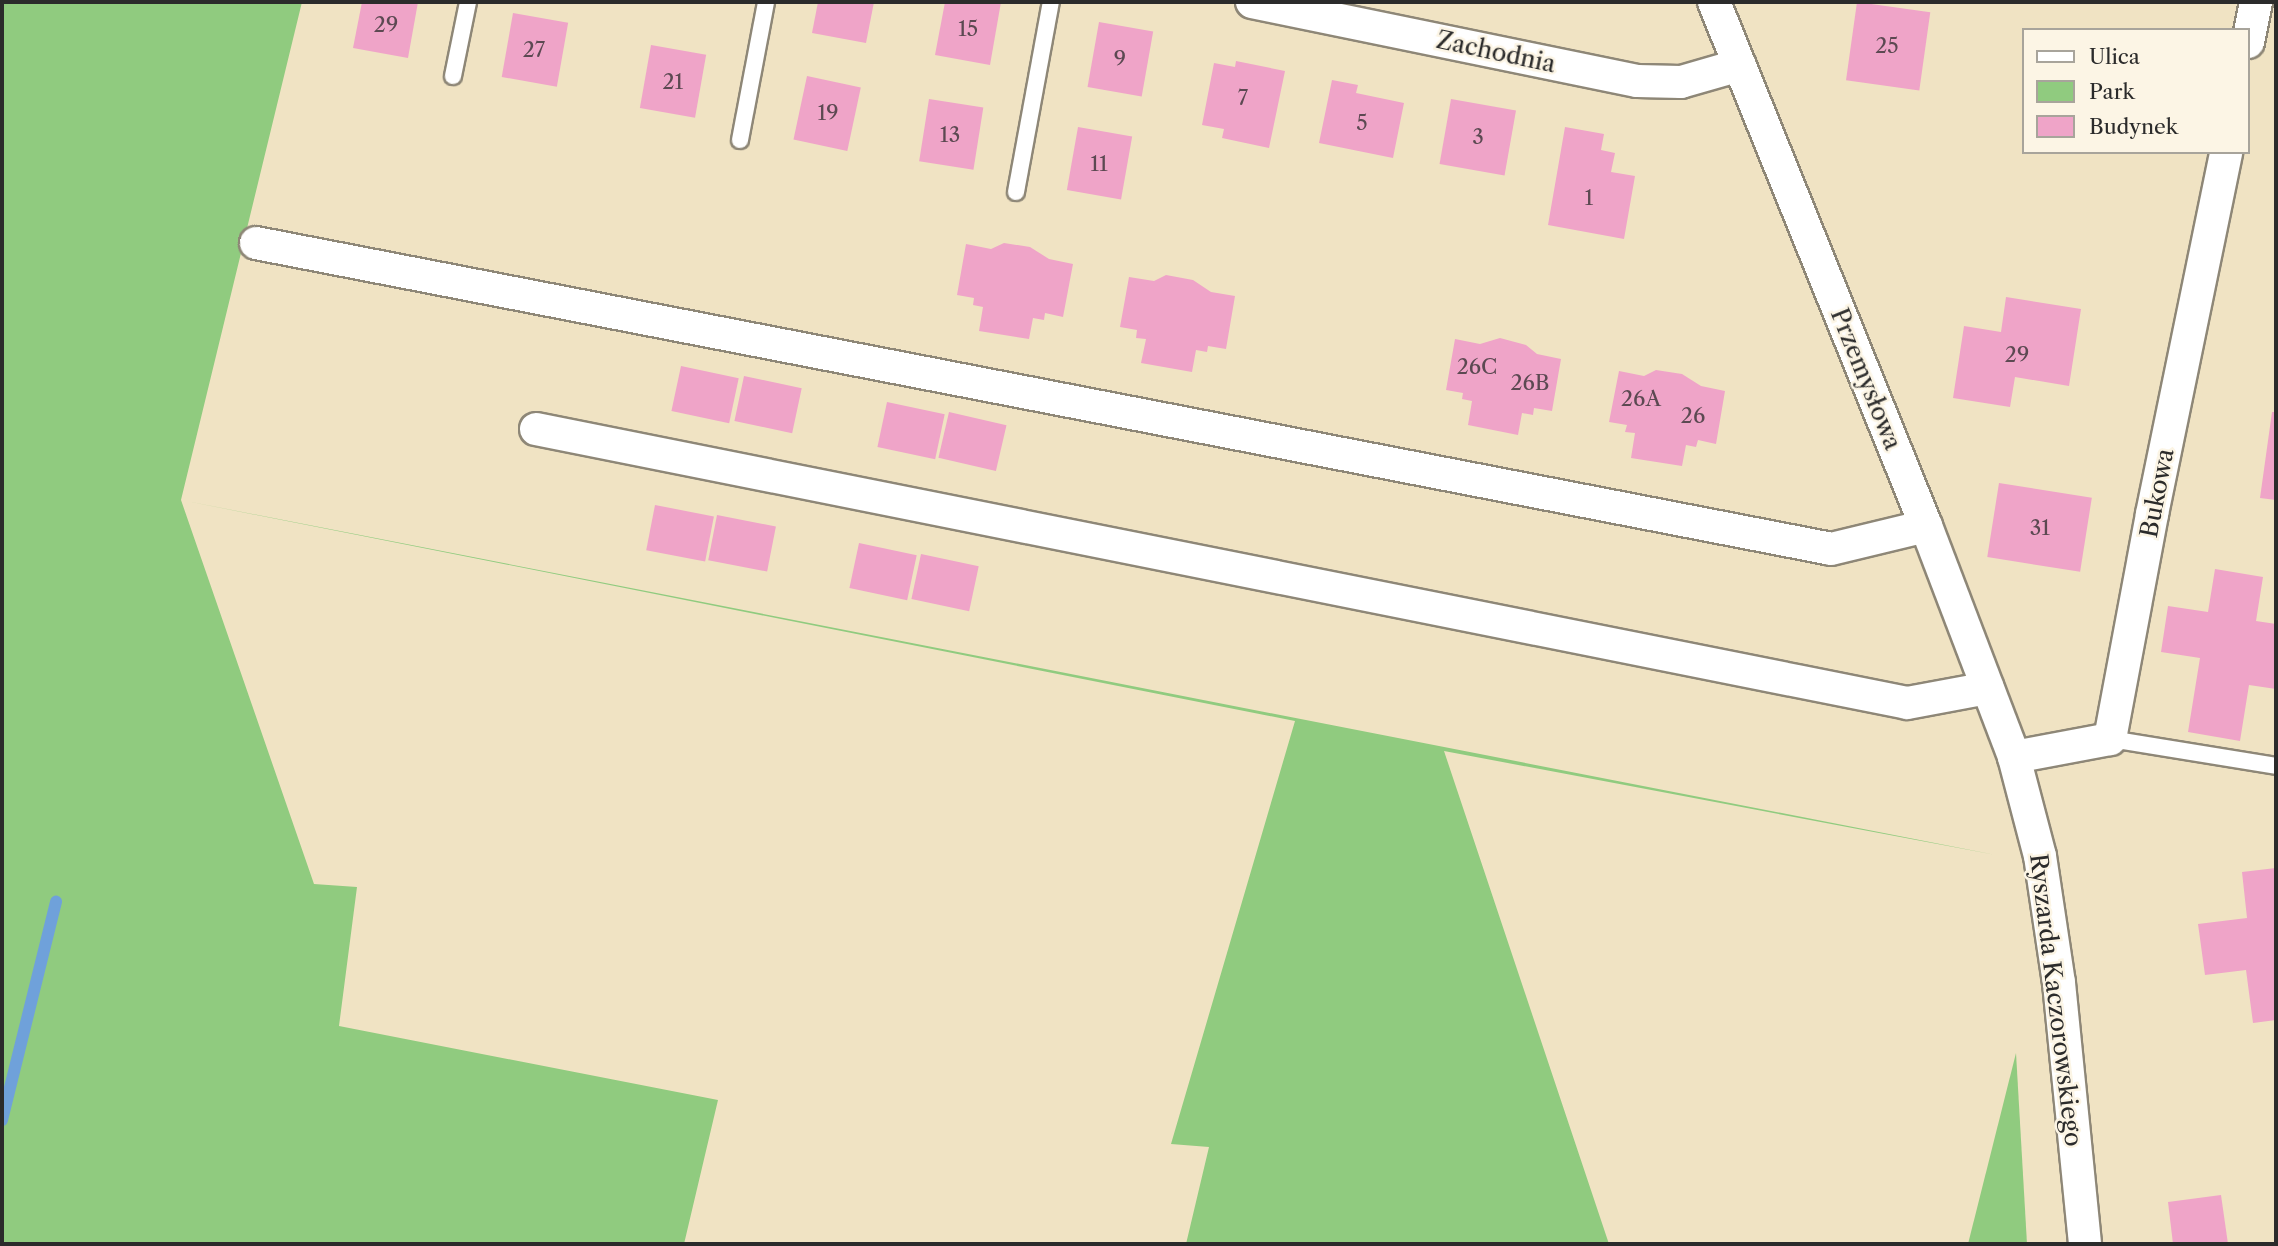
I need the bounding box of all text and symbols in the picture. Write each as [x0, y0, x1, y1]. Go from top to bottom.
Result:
house number: 29 [374, 12, 398, 38]
house number: 15 [958, 16, 978, 42]
street label: Zachodnia [1434, 25, 1558, 79]
legend [2022, 28, 2250, 154]
house number: 25 [1875, 33, 1899, 59]
house number: 27 [523, 37, 545, 63]
text: Ulica [2089, 44, 2140, 69]
house number: 9 [1114, 46, 1126, 72]
house number: 21 [663, 69, 683, 95]
text: Park [2089, 79, 2135, 104]
house number: 7 [1238, 85, 1248, 111]
house number: 19 [817, 100, 839, 126]
house number: 5 [1356, 110, 1368, 136]
text: Budynek [2089, 114, 2178, 139]
house number: 13 [940, 122, 960, 148]
house number: 3 [1472, 124, 1484, 150]
house number: 11 [1090, 151, 1108, 177]
house number: 1 [1585, 185, 1593, 211]
street label: Przemysłowa [1825, 304, 1907, 454]
house number: 29 [2005, 342, 2029, 368]
house number: 26C [1457, 354, 1497, 380]
house number: 26B [1510, 370, 1550, 396]
house number: 26A [1621, 386, 1661, 412]
house number: 26 [1681, 403, 1705, 429]
street label: Bukowa [2134, 446, 2180, 540]
house number: 31 [2030, 515, 2050, 541]
street label: Ryszarda Kaczorowskiego [2024, 852, 2088, 1148]

